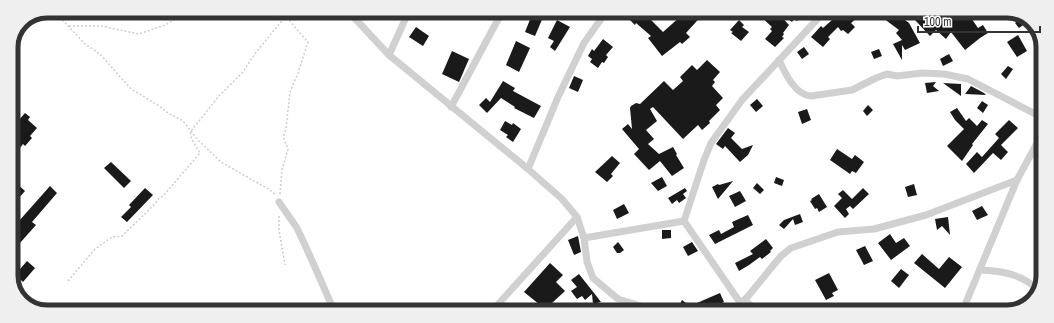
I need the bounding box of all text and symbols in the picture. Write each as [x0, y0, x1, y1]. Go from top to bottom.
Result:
scale bar [918, 8, 1040, 34]
text: 100 m [924, 14, 951, 30]

